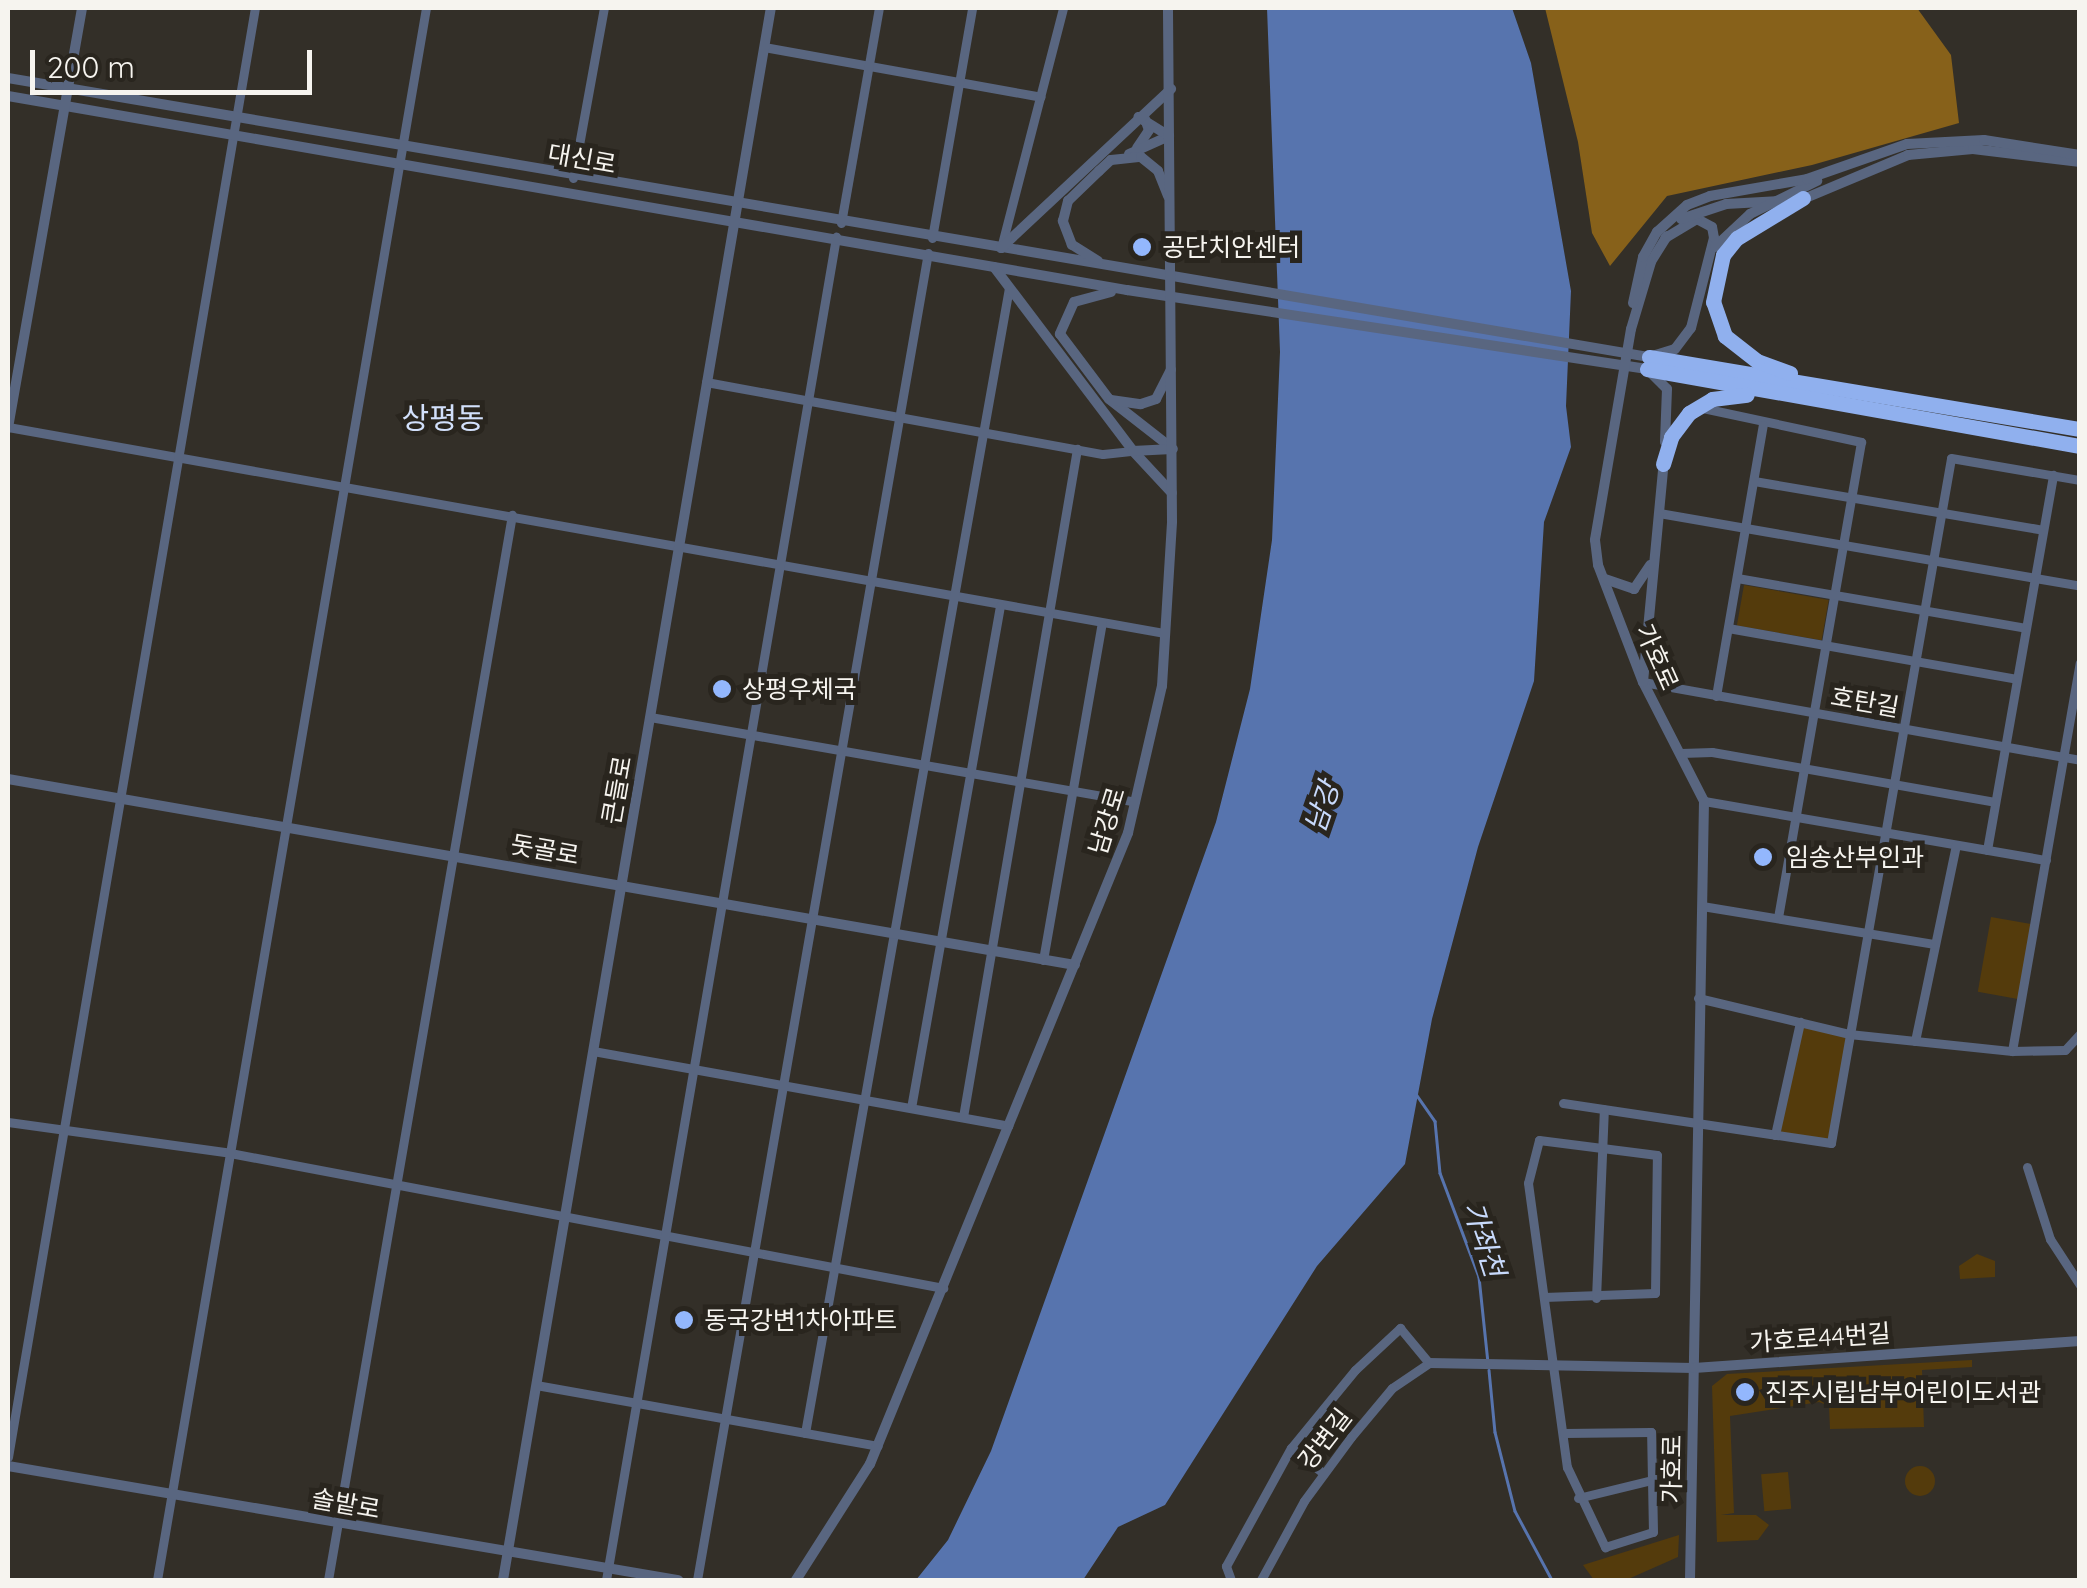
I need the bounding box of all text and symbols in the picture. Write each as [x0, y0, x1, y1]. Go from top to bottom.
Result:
scale bar [35, 30, 318, 92]
text: 200 m [47, 48, 135, 86]
street label: 대신로 [545, 138, 619, 180]
place label: 공단치안센터 [1162, 232, 1300, 262]
marker: 공단치안센터 [1131, 236, 1153, 258]
district label: 상평동 [402, 400, 484, 436]
street label: 가호로 [1629, 619, 1685, 695]
place label: 상평우체국 [742, 674, 857, 704]
marker: 상평우체국 [711, 678, 733, 700]
street label: 호탄길 [1828, 681, 1902, 723]
street label: 큰들로 [596, 753, 638, 827]
water label: 남강 [1298, 777, 1346, 837]
street label: 남강로 [1083, 784, 1131, 858]
street label: 돗골로 [508, 829, 582, 871]
place label: 임송산부인과 [1786, 842, 1924, 872]
marker: 임송산부인과 [1750, 844, 1776, 870]
water label: 가좌천 [1456, 1197, 1512, 1281]
place label: 동국강변1차아파트 [704, 1305, 897, 1335]
marker: 동국강변1차아파트 [673, 1309, 695, 1331]
street label: 가호로44번길 [1748, 1318, 1892, 1358]
place label: 진주시립남부어린이도서관 [1765, 1377, 2041, 1407]
marker: 진주시립남부어린이도서관 [1734, 1381, 1756, 1403]
street label: 강변길 [1292, 1403, 1358, 1475]
street label: 가호로 [1656, 1434, 1688, 1504]
street label: 솔밭로 [309, 1483, 383, 1525]

